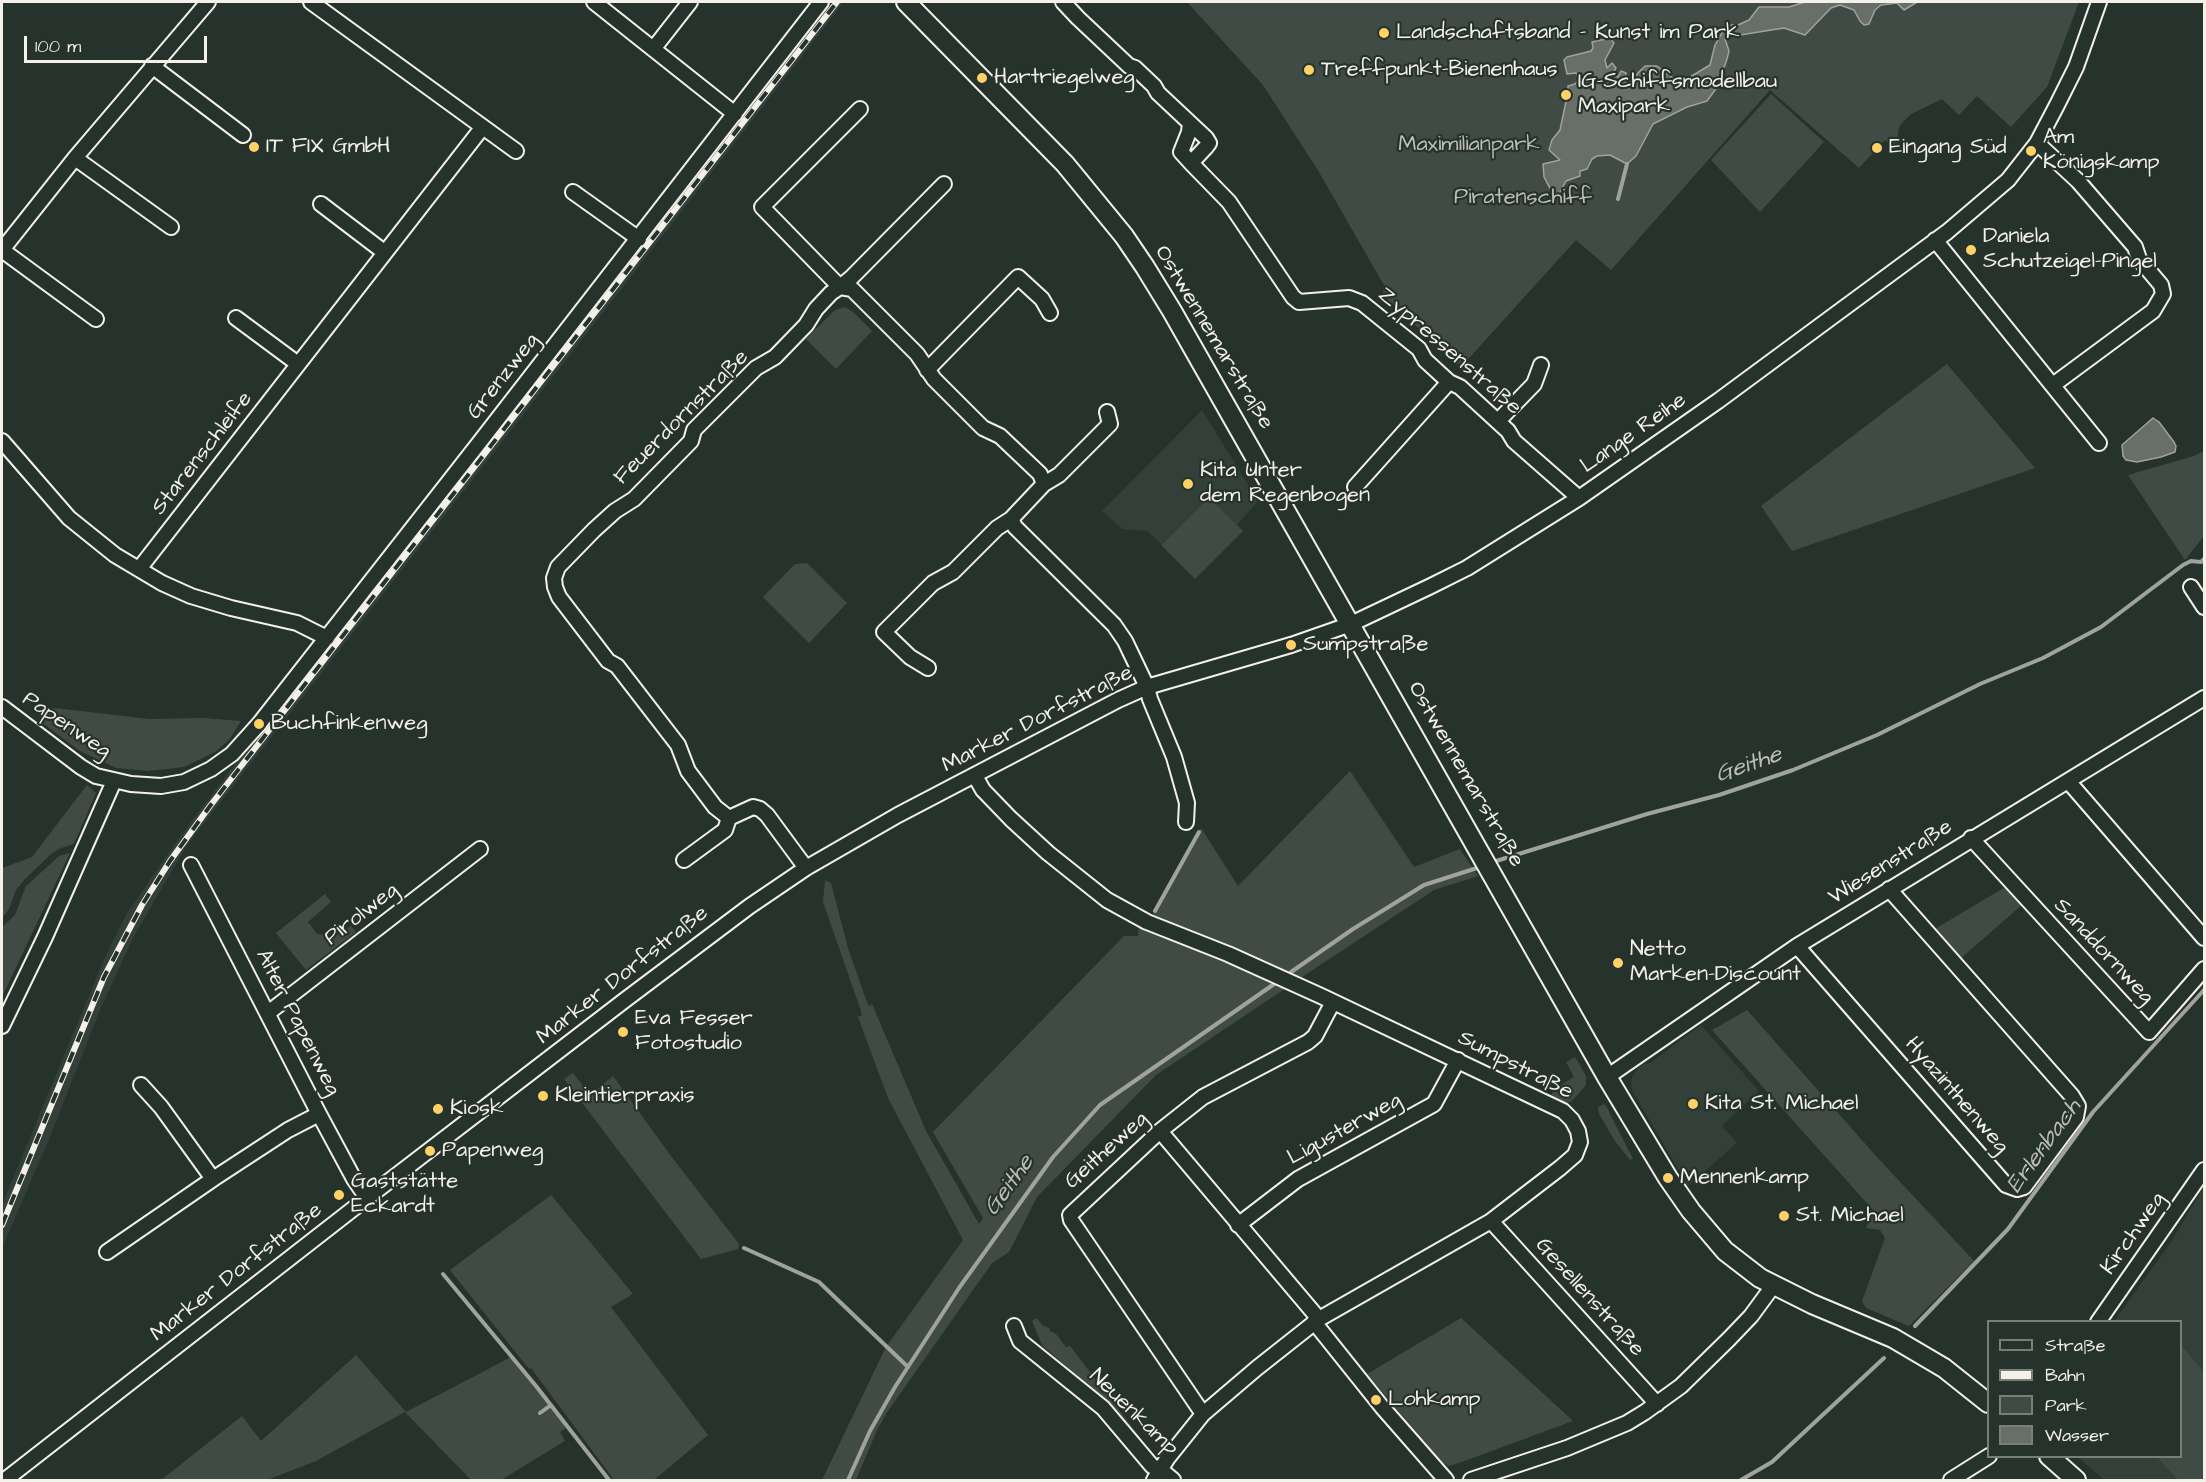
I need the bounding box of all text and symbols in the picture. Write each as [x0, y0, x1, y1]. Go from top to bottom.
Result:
place label: Landschaftsband - Kunst im Park [1396, 20, 1739, 46]
scale bar [27, 24, 210, 62]
marker: Landschaftsband - Kunst im Park [1377, 26, 1391, 40]
text: 100 m [35, 34, 81, 59]
place label: Treffpunkt-Bienenhaus [1321, 57, 1558, 83]
marker: Treffpunkt-Bienenhaus [1302, 63, 1316, 77]
place label: Hartriegelweg [994, 65, 1135, 91]
place label: IG-Schiffsmodellbau Maxipark [1578, 69, 1777, 120]
marker: Hartriegelweg [975, 71, 989, 85]
marker: IG-Schiffsmodellbau Maxipark [1559, 88, 1573, 102]
place label: Am Königskamp [2043, 125, 2159, 176]
park label: Maximilianpark [1398, 132, 1540, 158]
place label: IT FIX GmbH [266, 134, 390, 160]
place label: Eingang Süd [1889, 135, 2007, 161]
marker: IT FIX GmbH [247, 140, 261, 154]
marker: Eingang Süd [1870, 141, 1884, 155]
marker: Am Königskamp [2024, 144, 2038, 158]
park label: Piratenschiff [1454, 185, 1592, 211]
place label: Daniela Schutzeigel-Pingel [1983, 224, 2157, 276]
street label: Ostwennemarstraße [1148, 241, 1278, 435]
marker: Daniela Schutzeigel-Pingel [1964, 243, 1978, 257]
street label: Zypressenstraße [1372, 283, 1526, 421]
street label: Grenzweg [462, 329, 546, 425]
street label: Feuerdornstraße [609, 345, 755, 491]
street label: Starenschleife [147, 387, 259, 521]
street label: Lange Reihe [1576, 388, 1692, 480]
place label: Kita Unter dem Regenbogen [1200, 458, 1370, 510]
marker: Kita Unter dem Regenbogen [1181, 477, 1195, 491]
place label: Sumpstraße [1303, 632, 1428, 658]
marker: Sumpstraße [1284, 638, 1298, 652]
street label: Marker Dorfstraße [938, 660, 1138, 780]
street label: Ostwennemarstraße [1401, 678, 1529, 872]
street label: Papenweg [17, 687, 115, 765]
place label: Buchfinkenweg [271, 711, 427, 737]
marker: Buchfinkenweg [252, 717, 266, 731]
water label: Geithe [1712, 741, 1786, 791]
street label: Wiesenstraße [1824, 815, 1958, 911]
street label: Pirolweg [320, 878, 404, 952]
street label: Sanddornweg [2047, 893, 2159, 1011]
street label: Marker Dorfstraße [532, 901, 714, 1051]
place label: Netto Marken-Discount [1630, 937, 1801, 988]
street label: Alter Papenweg [249, 945, 345, 1101]
marker: Netto Marken-Discount [1611, 956, 1625, 970]
place label: Eva Fesser Fotostudio [635, 1006, 753, 1058]
marker: Eva Fesser Fotostudio [616, 1025, 630, 1039]
street label: Sumpstraße [1453, 1026, 1577, 1106]
street label: Hyazinthenweg [1898, 1032, 2014, 1160]
place label: Kleintierpraxis [555, 1083, 695, 1109]
street label: Ligusterweg [1283, 1088, 1407, 1172]
marker: Kleintierpraxis [536, 1089, 550, 1103]
place label: Kita St. Michael [1705, 1091, 1858, 1117]
water label: Erlenbach [2001, 1094, 2089, 1200]
place label: Kiosk [450, 1096, 504, 1122]
marker: Kita St. Michael [1686, 1097, 1700, 1111]
marker: Kiosk [431, 1102, 445, 1116]
street label: Geitheweg [1060, 1107, 1154, 1195]
place label: Papenweg [442, 1138, 543, 1164]
marker: Papenweg [423, 1144, 437, 1158]
water label: Geithe [978, 1150, 1042, 1222]
place label: Mennenkamp [1680, 1165, 1809, 1191]
place label: Gaststätte Eckardt [351, 1169, 458, 1220]
marker: Mennenkamp [1661, 1171, 1675, 1185]
marker: Gaststätte Eckardt [332, 1188, 346, 1202]
street label: Kirchweg [2096, 1188, 2172, 1280]
street label: Marker Dorfstraße [146, 1198, 328, 1348]
place label: St. Michael [1796, 1203, 1904, 1229]
marker: St. Michael [1777, 1209, 1791, 1223]
street label: Gesellenstraße [1529, 1233, 1649, 1363]
legend [1987, 1320, 2182, 1458]
text: Straße [2045, 1333, 2105, 1358]
text: Bahn [2045, 1363, 2085, 1388]
street label: Neuenkamp [1083, 1364, 1183, 1462]
place label: Lohkamp [1388, 1387, 1481, 1413]
marker: Lohkamp [1369, 1393, 1383, 1407]
text: Park [2045, 1393, 2087, 1418]
text: Wasser [2045, 1423, 2109, 1448]

